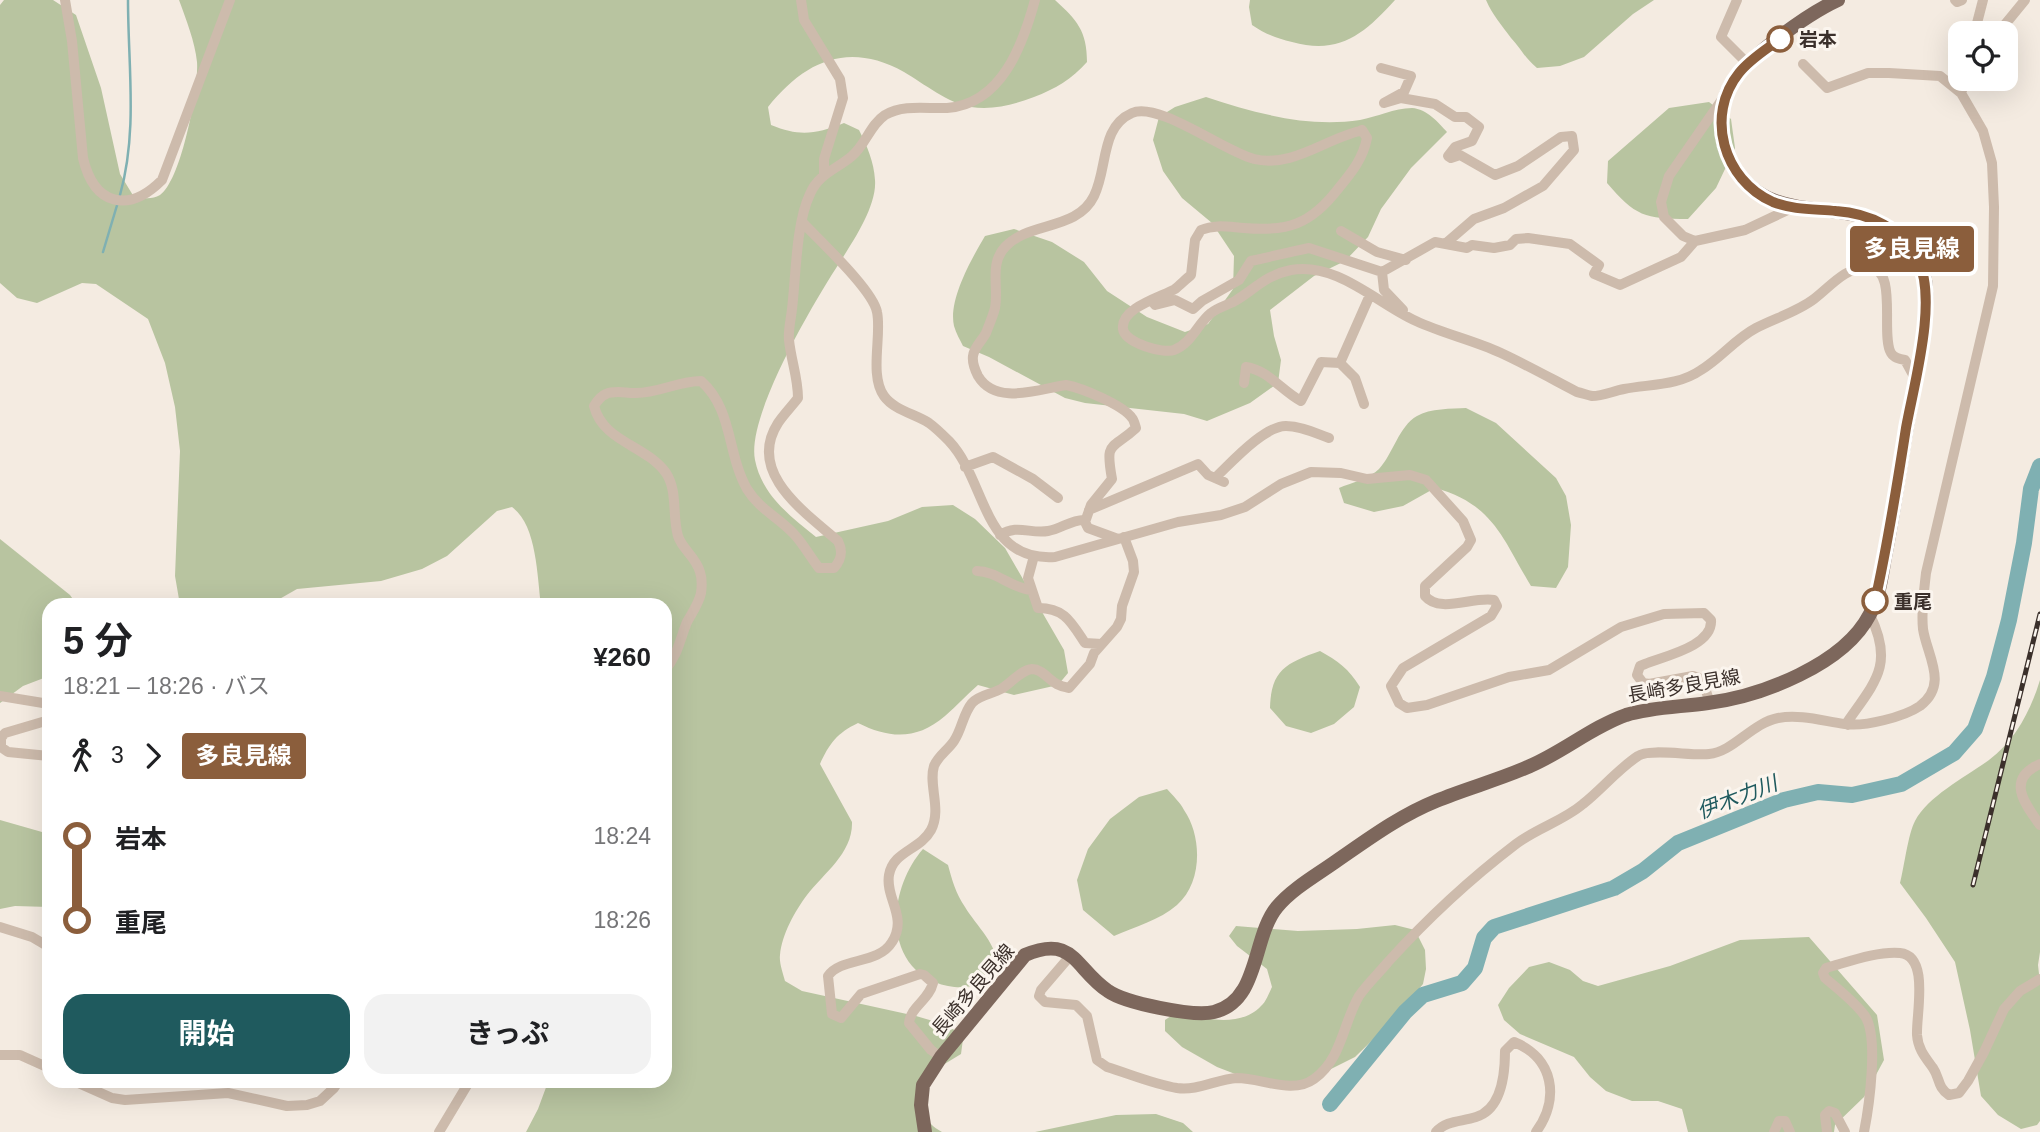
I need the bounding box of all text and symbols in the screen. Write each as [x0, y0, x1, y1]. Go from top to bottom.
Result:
map controls [1948, 21, 2018, 91]
button: locate [1948, 21, 2018, 91]
marker: 岩本 [1767, 26, 1793, 52]
place label: 岩本 [1799, 29, 1837, 50]
line badge: 多良見線 [1863, 226, 1961, 272]
text: 多良見線 [1864, 235, 1960, 262]
marker: 重尾 [1862, 588, 1888, 614]
place label: 重尾 [1894, 591, 1932, 612]
text: 5 分 [63, 620, 133, 662]
text: ¥260 [593, 642, 651, 672]
street label: 長崎多良見線 [1626, 666, 1742, 706]
text: 18:21 – 18:26 · バス [63, 673, 270, 699]
icon: walk [63, 737, 101, 775]
icon: forward [134, 737, 172, 775]
text: 3 [111, 742, 124, 768]
text: 多良見線 [196, 742, 292, 769]
water label: 伊木力川 [1694, 770, 1782, 823]
text: 18:24 [593, 823, 651, 849]
text: 岩本 [115, 824, 167, 854]
text: 18:26 [593, 907, 651, 933]
text: 重尾 [115, 908, 167, 938]
street label: 長崎多良見線 [928, 940, 1018, 1040]
button: 開始 [63, 994, 350, 1074]
button: きっぷ [364, 994, 651, 1074]

